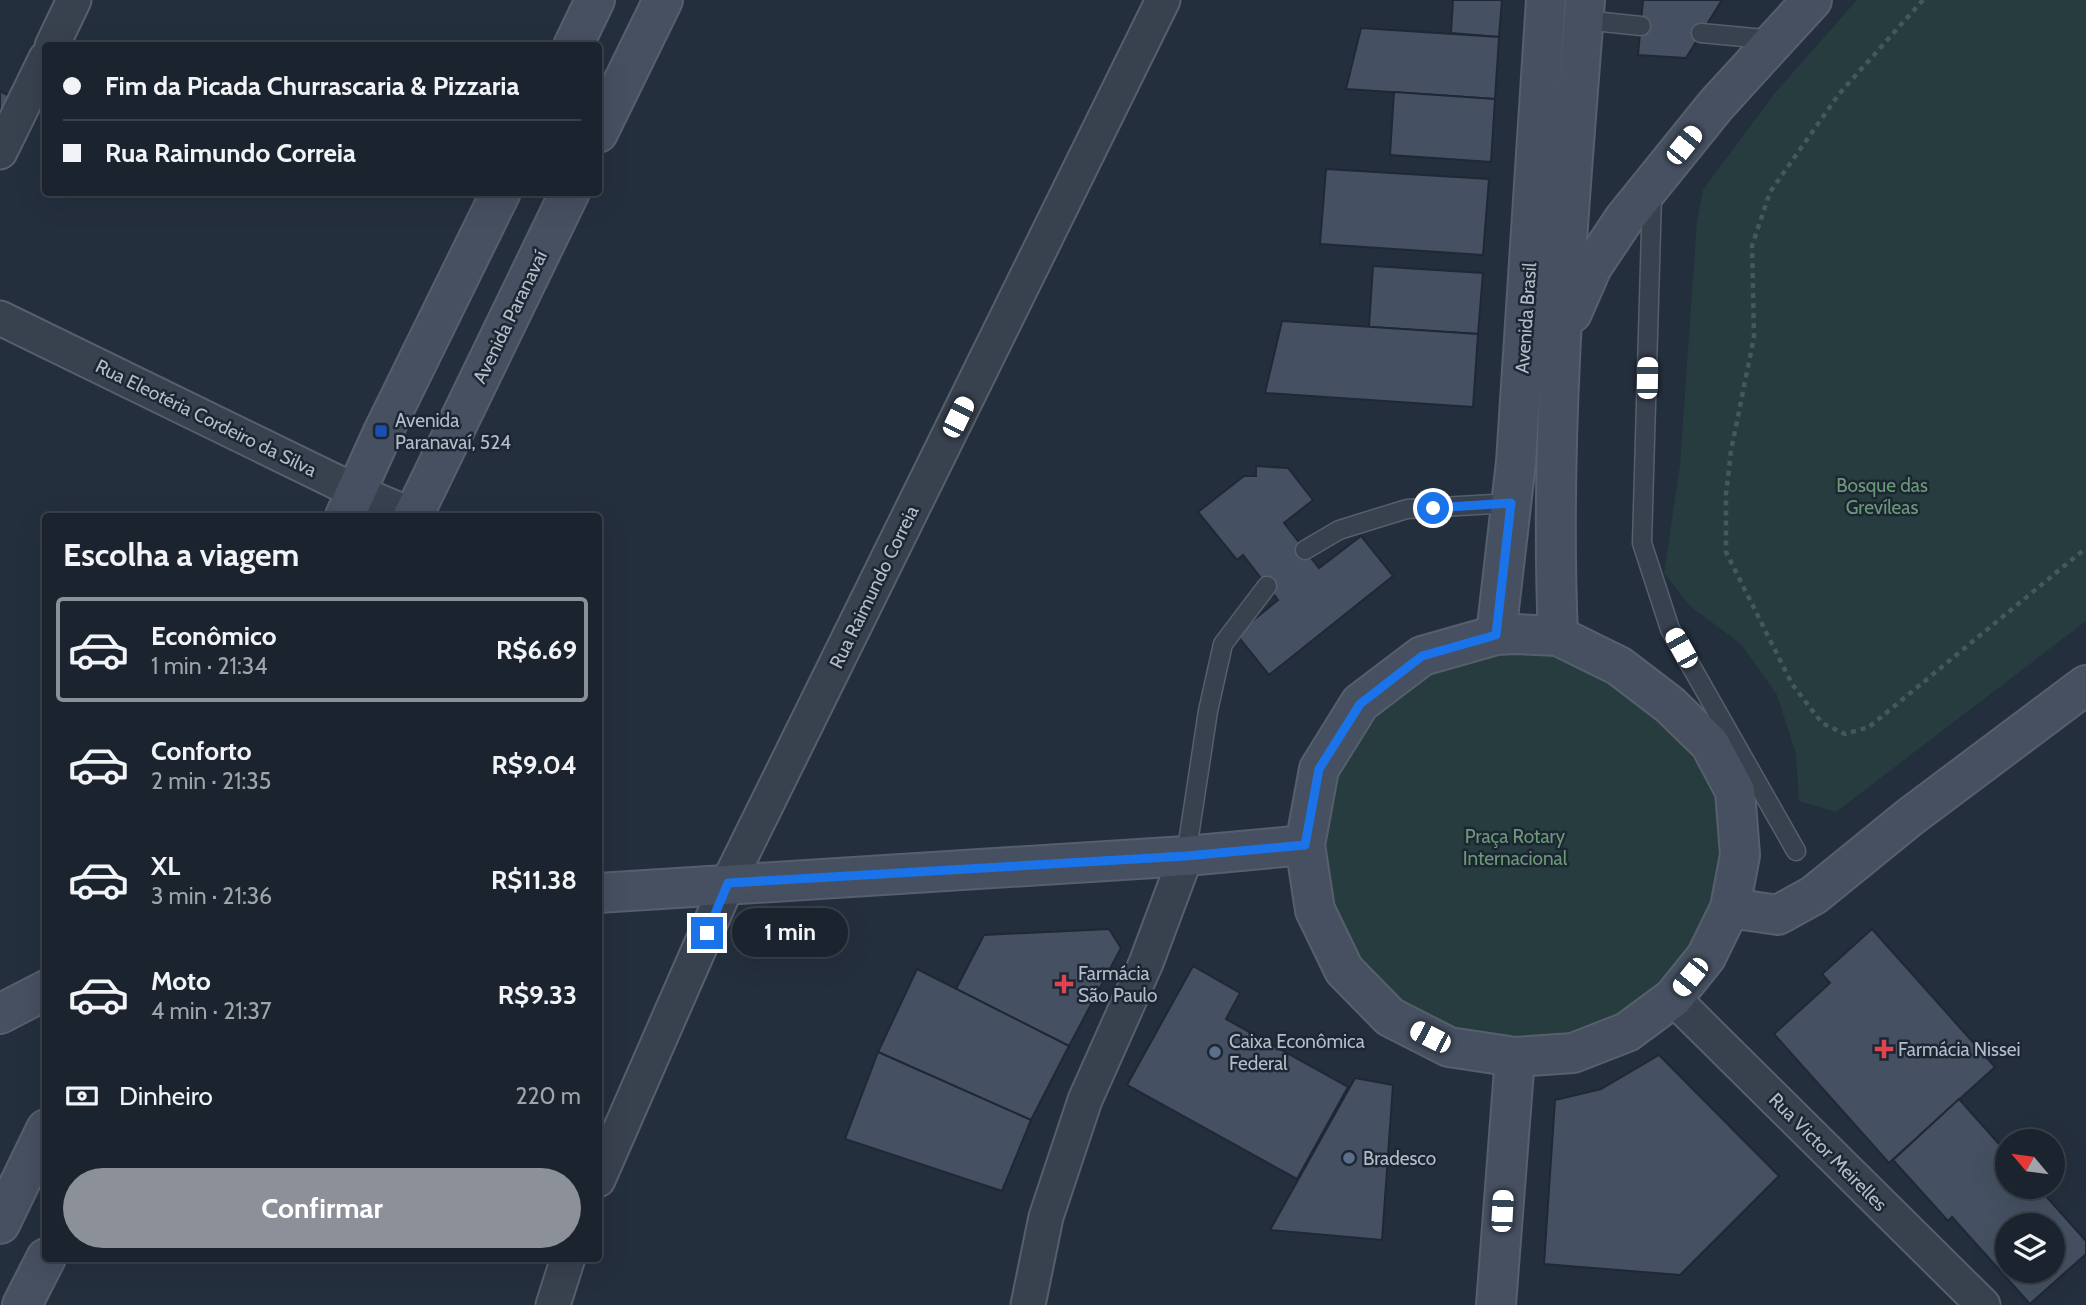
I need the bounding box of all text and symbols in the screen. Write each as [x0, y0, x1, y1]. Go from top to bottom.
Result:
text: Fim da Picada Churrascaria & Pizzaria [105, 70, 520, 102]
car [1663, 122, 1706, 168]
text: Rua Raimundo Correia [105, 137, 356, 169]
street label: Avenida Paranavaí [468, 247, 552, 387]
street label: Avenida Brasil [1511, 261, 1541, 374]
street label: Rua Eleotéria Cordeiro da Silva [92, 354, 320, 482]
car [1637, 357, 1658, 399]
car [940, 394, 977, 440]
place label: Avenida Paranavaí, 524 [395, 409, 511, 454]
marker: Avenida Paranavaí, 524 [373, 423, 389, 439]
park label: Bosque das Grevíleas [1836, 474, 1928, 519]
route start [1417, 492, 1449, 524]
street label: Rua Raimundo Correia [825, 502, 923, 672]
text: Escolha a viagem [63, 535, 299, 574]
icon: car [67, 618, 130, 681]
text: Econômico [151, 620, 277, 652]
car [1662, 625, 1701, 671]
text: R$6.69 [496, 634, 577, 666]
text: 1 min · 21:34 [151, 652, 267, 680]
icon: car [67, 733, 130, 796]
text: Conforto [151, 735, 252, 767]
text: R$9.04 [491, 749, 577, 781]
text: 2 min · 21:35 [151, 767, 271, 795]
park label: Praça Rotary Internacional [1463, 825, 1568, 870]
icon: car [67, 848, 130, 911]
text: XL [151, 850, 180, 882]
text: R$11.38 [491, 864, 577, 896]
text: 3 min · 21:36 [151, 882, 272, 910]
callout: 1 min [732, 908, 847, 958]
route end [691, 917, 723, 949]
text: 1 min [764, 918, 816, 946]
car [1669, 954, 1712, 1000]
place label: Farmácia São Paulo [1078, 962, 1157, 1007]
icon: car [67, 963, 130, 1026]
text: Moto [151, 965, 211, 997]
marker: Farmácia São Paulo [1056, 976, 1072, 992]
text: R$9.33 [498, 979, 577, 1011]
text: 4 min · 21:37 [151, 997, 272, 1025]
car [1407, 1018, 1454, 1056]
place label: Caixa Econômica Federal [1229, 1030, 1365, 1075]
place label: Farmácia Nissei [1898, 1038, 2021, 1061]
marker: Farmácia Nissei [1876, 1041, 1892, 1057]
marker: Caixa Econômica Federal [1207, 1044, 1223, 1060]
icon: cash [63, 1077, 101, 1115]
text: Dinheiro [119, 1080, 213, 1112]
text: 220 m [515, 1082, 581, 1110]
street label: Rua Victor Meirelles [1764, 1088, 1892, 1216]
north arrow [1995, 1129, 2065, 1199]
map controls [1995, 1129, 2065, 1283]
place label: Bradesco [1363, 1147, 1436, 1170]
marker: Bradesco [1341, 1150, 1357, 1166]
button: Confirmar [63, 1168, 581, 1248]
car [1491, 1189, 1514, 1233]
button: layers [1995, 1213, 2065, 1283]

